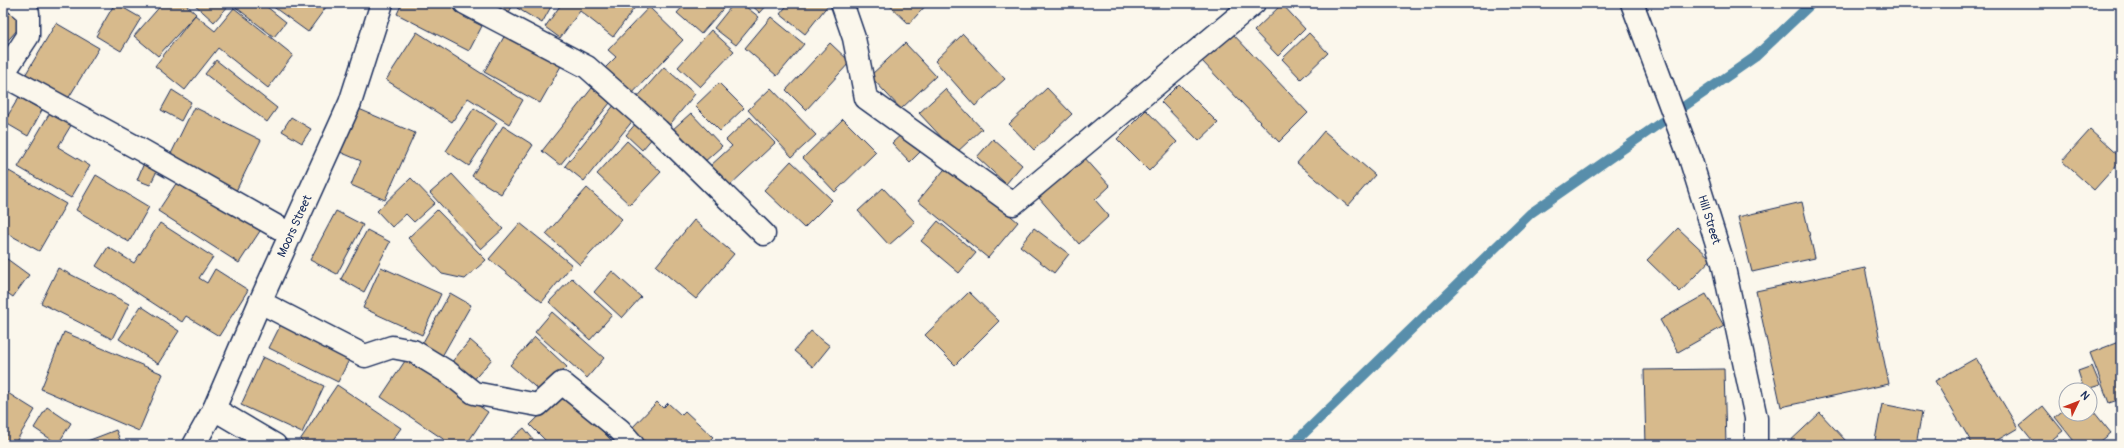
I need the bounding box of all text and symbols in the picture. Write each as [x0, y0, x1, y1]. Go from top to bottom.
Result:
street label: Moors Street [274, 193, 315, 260]
street label: Hill Street [1694, 193, 1724, 246]
north arrow [2058, 382, 2098, 422]
text: N [2078, 388, 2093, 403]

